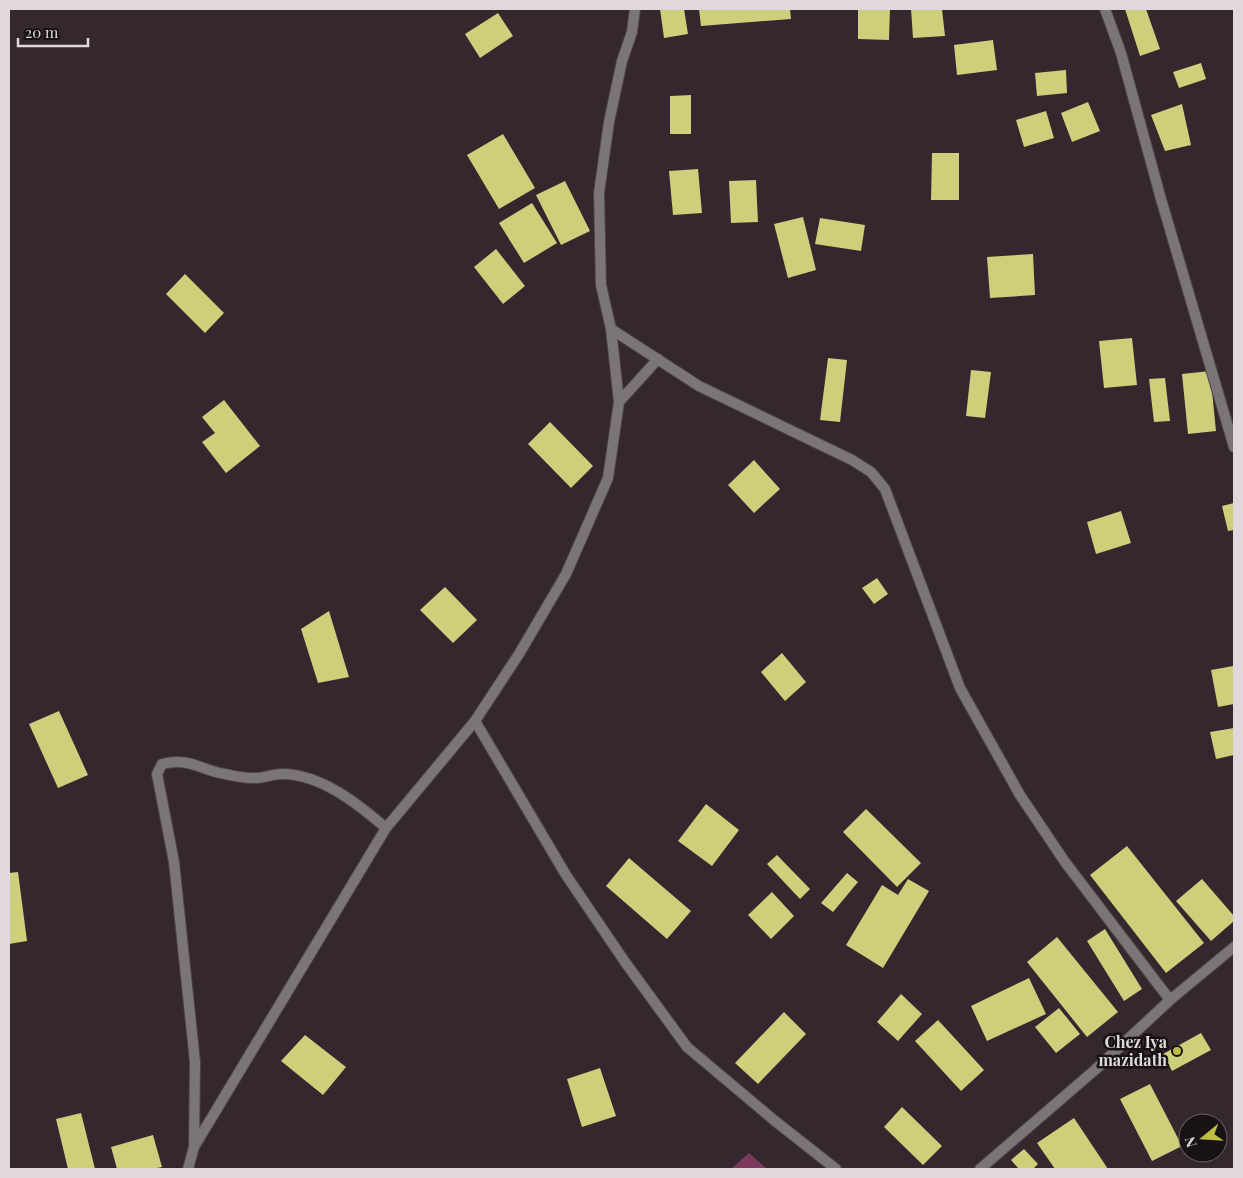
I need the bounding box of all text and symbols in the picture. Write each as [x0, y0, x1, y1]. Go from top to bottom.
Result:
scale bar [18, 15, 88, 47]
text: 20 m [25, 22, 59, 42]
place label: Chez Iya mazidath [1098, 1031, 1168, 1070]
marker: Chez Iya mazidath [1171, 1045, 1183, 1057]
north arrow [1178, 1113, 1228, 1163]
text: N [1180, 1134, 1201, 1150]

